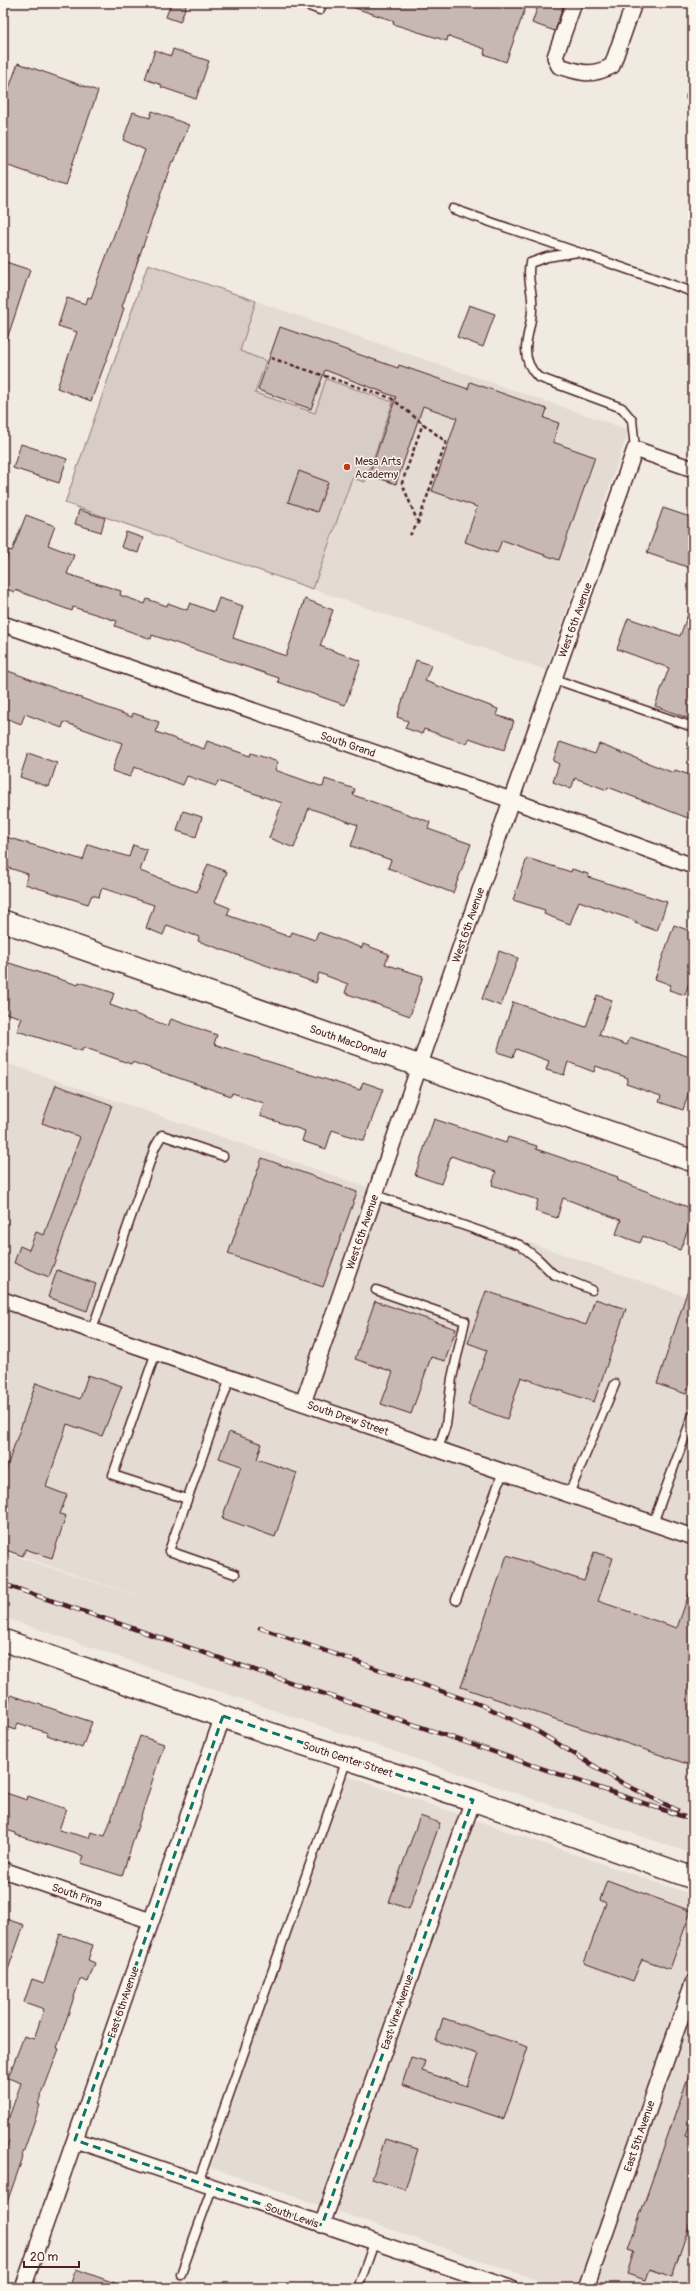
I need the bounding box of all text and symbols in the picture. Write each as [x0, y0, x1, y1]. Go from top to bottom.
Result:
place label: Mesa Arts Academy [355, 455, 401, 481]
marker: Mesa Arts Academy [342, 462, 352, 472]
street label: West 6th Avenue [556, 580, 595, 659]
street label: South Grand [319, 729, 377, 760]
street label: West 6th Avenue [450, 885, 488, 965]
street label: South MacDonald [308, 1022, 388, 1061]
street label: West 6th Avenue [344, 1192, 382, 1272]
street label: South Drew Street [305, 1398, 391, 1439]
street label: South Center Street [301, 1739, 395, 1780]
street label: South Pima [50, 1881, 104, 1910]
street label: East 6th Avenue [105, 1964, 142, 2040]
street label: East Vine Avenue [378, 1972, 417, 2052]
street label: East 5th Avenue [621, 2098, 658, 2173]
street label: South Lewis [263, 2200, 320, 2231]
scale bar [24, 2243, 79, 2269]
text: 20 m [30, 2250, 59, 2265]

